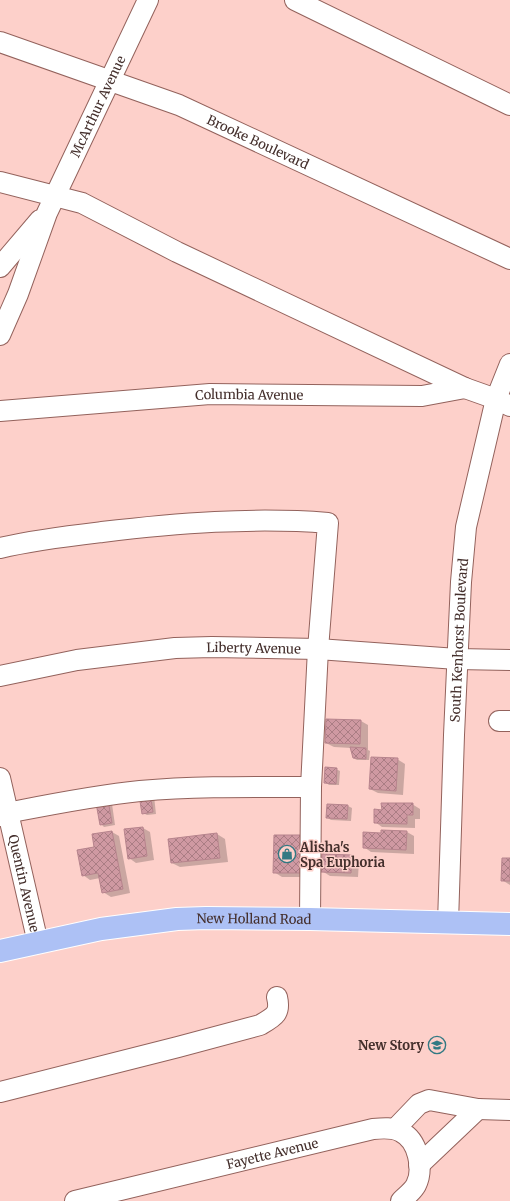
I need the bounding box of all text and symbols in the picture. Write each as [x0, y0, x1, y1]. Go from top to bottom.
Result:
street label: McArthur Avenue [67, 53, 130, 160]
street label: Brooke Boulevard [204, 111, 312, 173]
street label: Columbia Avenue [195, 386, 304, 404]
street label: South Kenhorst Boulevard [447, 557, 472, 723]
street label: Liberty Avenue [206, 639, 301, 658]
street label: Quentin Avenue [4, 833, 43, 934]
place label: Alisha's Spa Euphoria [299, 839, 385, 871]
shop icon: Alisha's Spa Euphoria [277, 844, 297, 864]
street label: New Holland Road [196, 910, 312, 928]
school or university icon: New Story [427, 1035, 447, 1055]
place label: New Story [358, 1037, 424, 1054]
street label: Fayette Avenue [225, 1134, 320, 1173]

